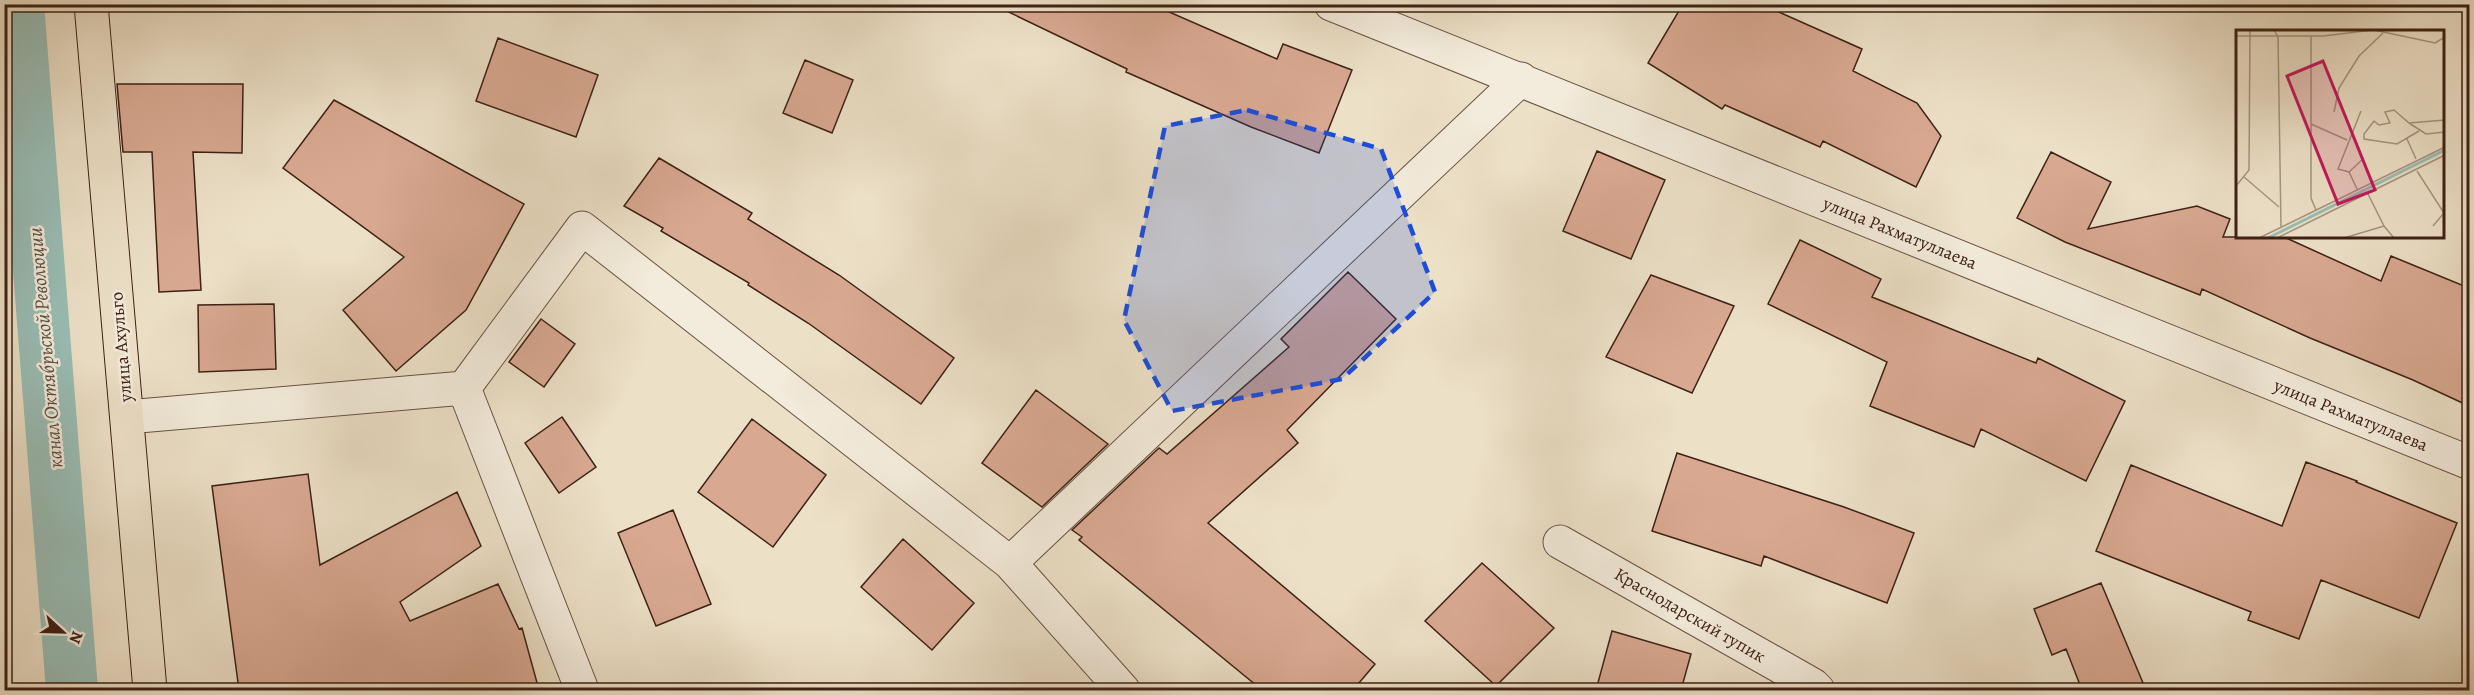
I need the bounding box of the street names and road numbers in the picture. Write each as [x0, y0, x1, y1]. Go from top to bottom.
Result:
street label: улица Рахматуллаева [1819, 191, 1981, 275]
street label: улица Ахульго [104, 291, 138, 404]
street label: улица Рахматуллаева [2270, 373, 2432, 457]
street label: Краснодарский тупик [1610, 562, 1770, 668]

